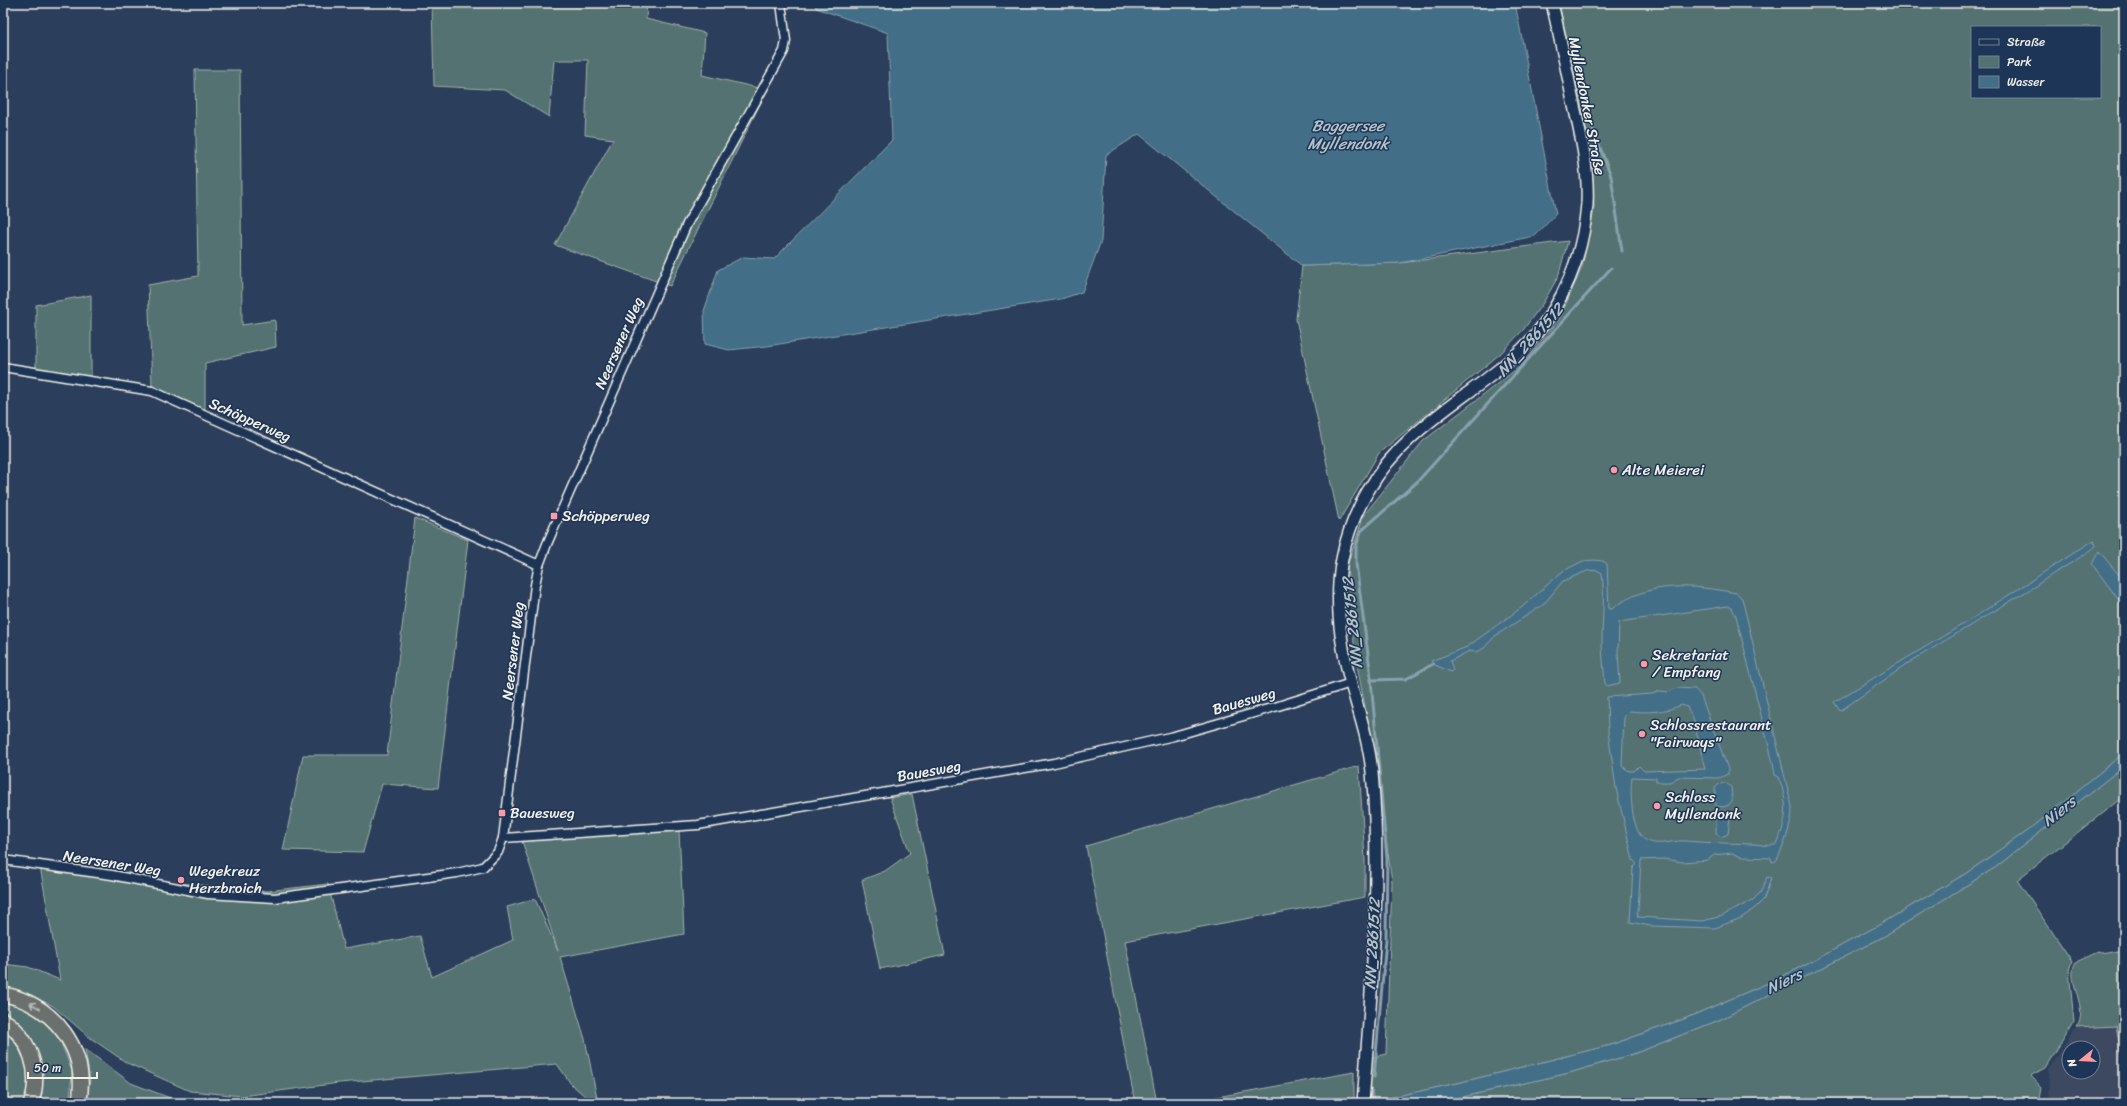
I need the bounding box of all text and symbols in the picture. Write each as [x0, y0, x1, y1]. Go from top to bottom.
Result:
legend [1971, 26, 2101, 98]
text: Straße [2007, 31, 2045, 53]
street label: Myllendonker Straße [1561, 35, 1613, 178]
text: Park [2007, 51, 2032, 73]
text: Wasser [2007, 71, 2045, 93]
water label: Baggersee Myllendonk [1307, 111, 1391, 158]
street label: Neersener Weg [587, 292, 651, 393]
water label: NN_2861512 [1489, 294, 1573, 384]
street label: Schöpperweg [205, 390, 296, 450]
place label: Alte Meierei [1621, 457, 1705, 483]
marker: Alte Meierei [1609, 465, 1619, 475]
place label: Schöpperweg [562, 503, 650, 529]
marker: Schöpperweg [549, 511, 559, 521]
water label: NN_2861512 [1333, 573, 1371, 670]
street label: Neersener Weg [494, 600, 532, 702]
place label: Sekretariat / Empfang [1652, 642, 1729, 685]
marker: Sekretariat / Empfang [1639, 659, 1649, 669]
street label: Bauesweg [1209, 680, 1279, 722]
place label: Schlossrestaurant "Fairways" [1650, 712, 1772, 755]
marker: Schlossrestaurant "Fairways" [1637, 729, 1647, 739]
street label: Bauesweg [895, 753, 963, 789]
place label: Schloss Myllendonk [1665, 784, 1742, 827]
water label: Niers [2035, 787, 2084, 834]
place label: Bauesweg [510, 800, 575, 826]
marker: Schloss Myllendonk [1652, 801, 1662, 811]
marker: Bauesweg [497, 808, 507, 818]
street label: Neersener Weg [61, 842, 163, 884]
place label: Wegekreuz Herzbroich [189, 858, 262, 901]
marker: Wegekreuz Herzbroich [176, 875, 186, 885]
water label: NN_2861512 [1355, 895, 1389, 990]
water label: Niers [1761, 959, 1809, 1002]
one-way arrow [29, 1002, 41, 1010]
north arrow [2061, 1040, 2101, 1080]
scale bar [28, 1054, 97, 1080]
text: N [2062, 1056, 2082, 1070]
text: 50 m [34, 1057, 61, 1079]

